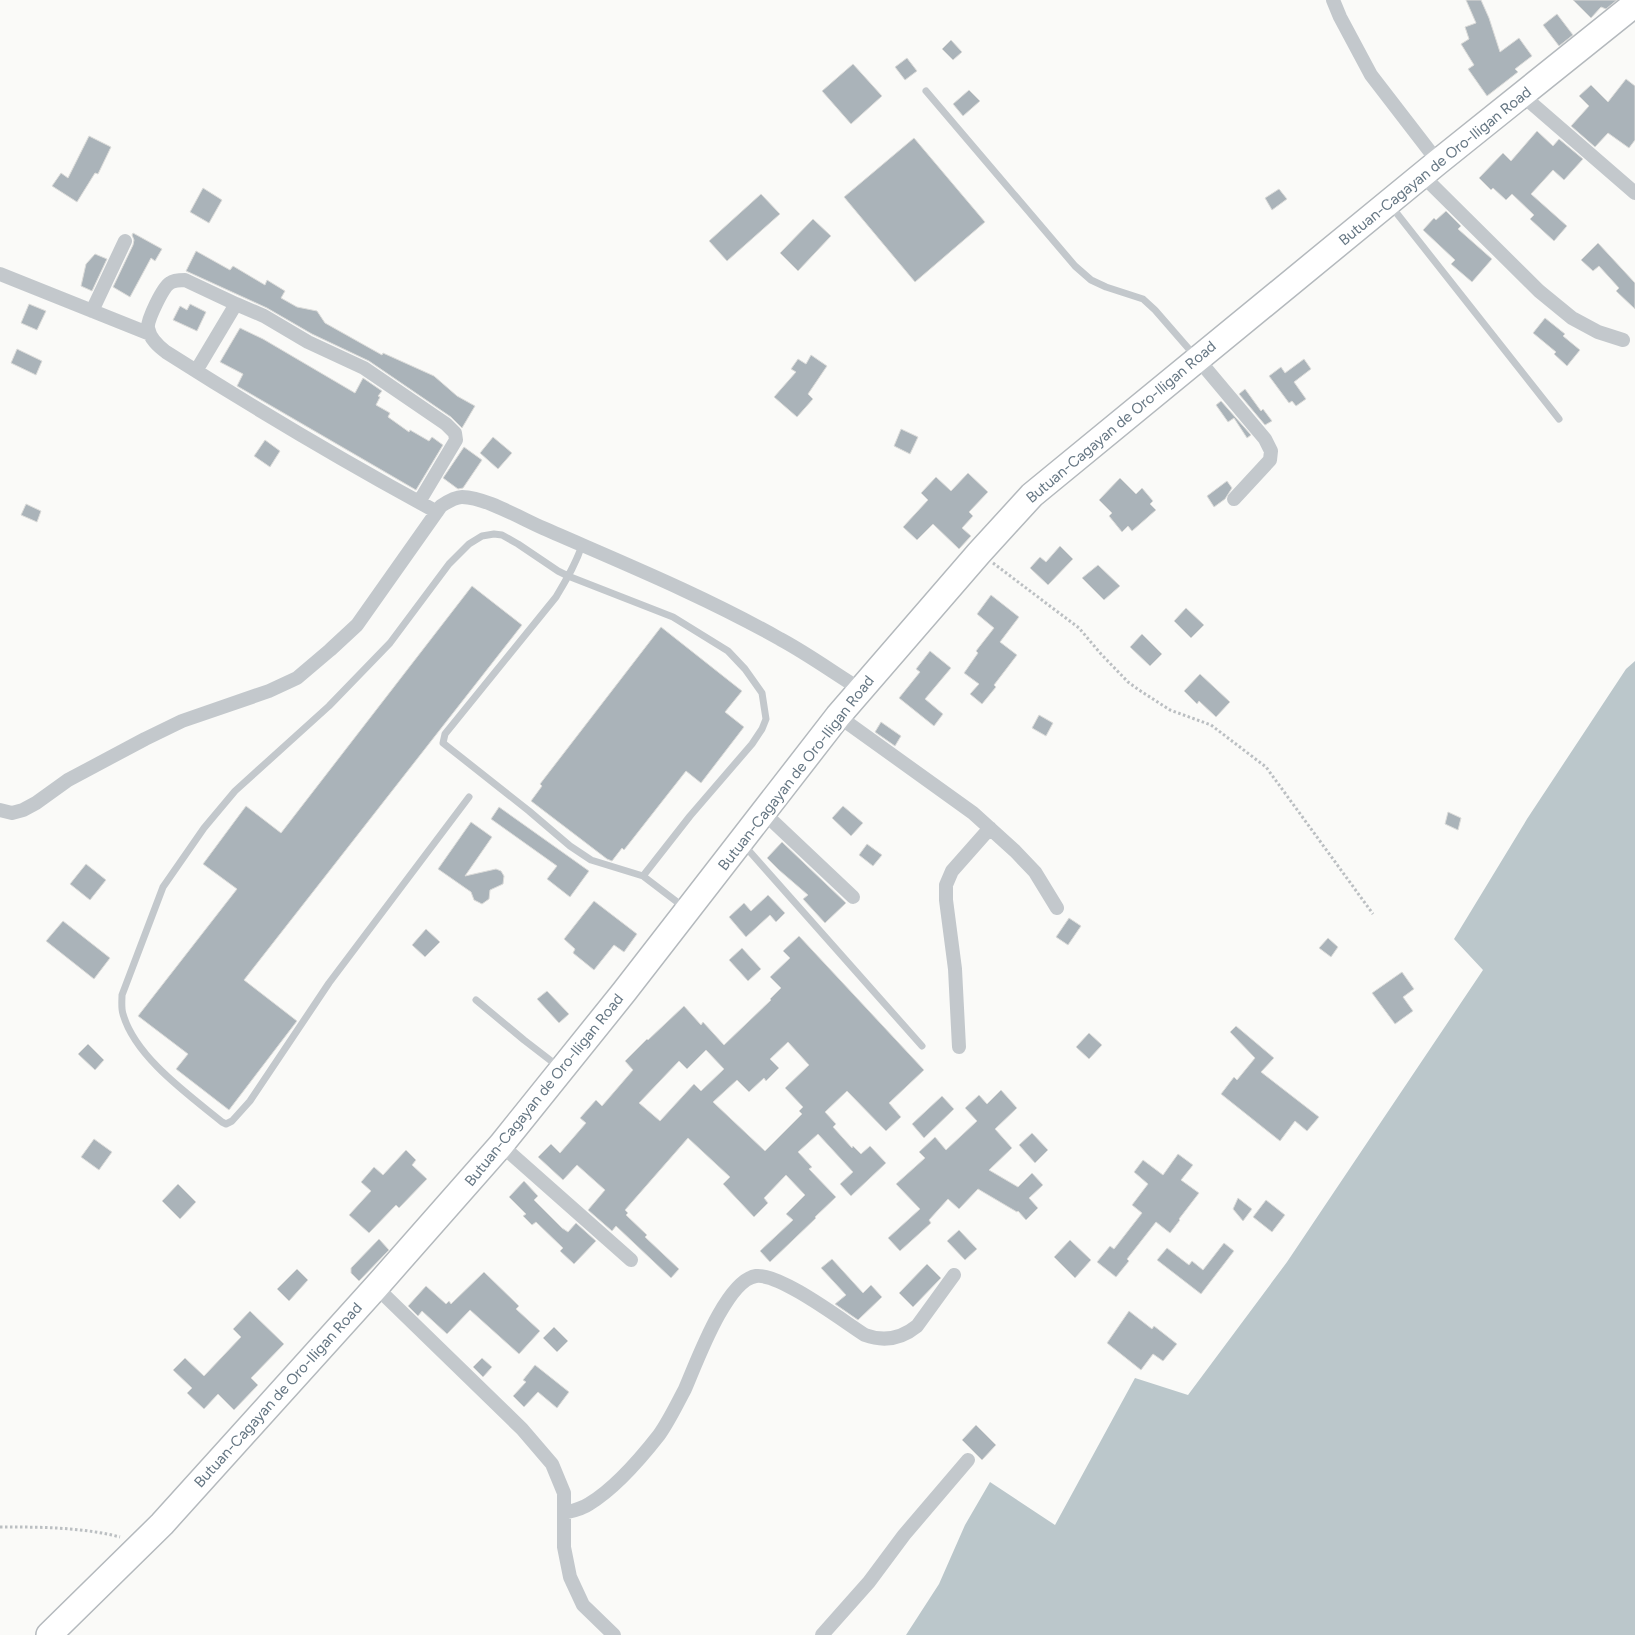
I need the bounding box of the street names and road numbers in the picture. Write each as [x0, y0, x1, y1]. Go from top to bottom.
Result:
street label: Butuan-Cagayan de Oro-Iligan Road [1335, 83, 1535, 249]
street label: Butuan-Cagayan de Oro-Iligan Road [1022, 337, 1220, 507]
street label: Butuan-Cagayan de Oro-Iligan Road [714, 672, 878, 874]
street label: Butuan-Cagayan de Oro-Iligan Road [461, 990, 627, 1190]
street label: Butuan-Cagayan de Oro-Iligan Road [190, 1299, 366, 1491]

